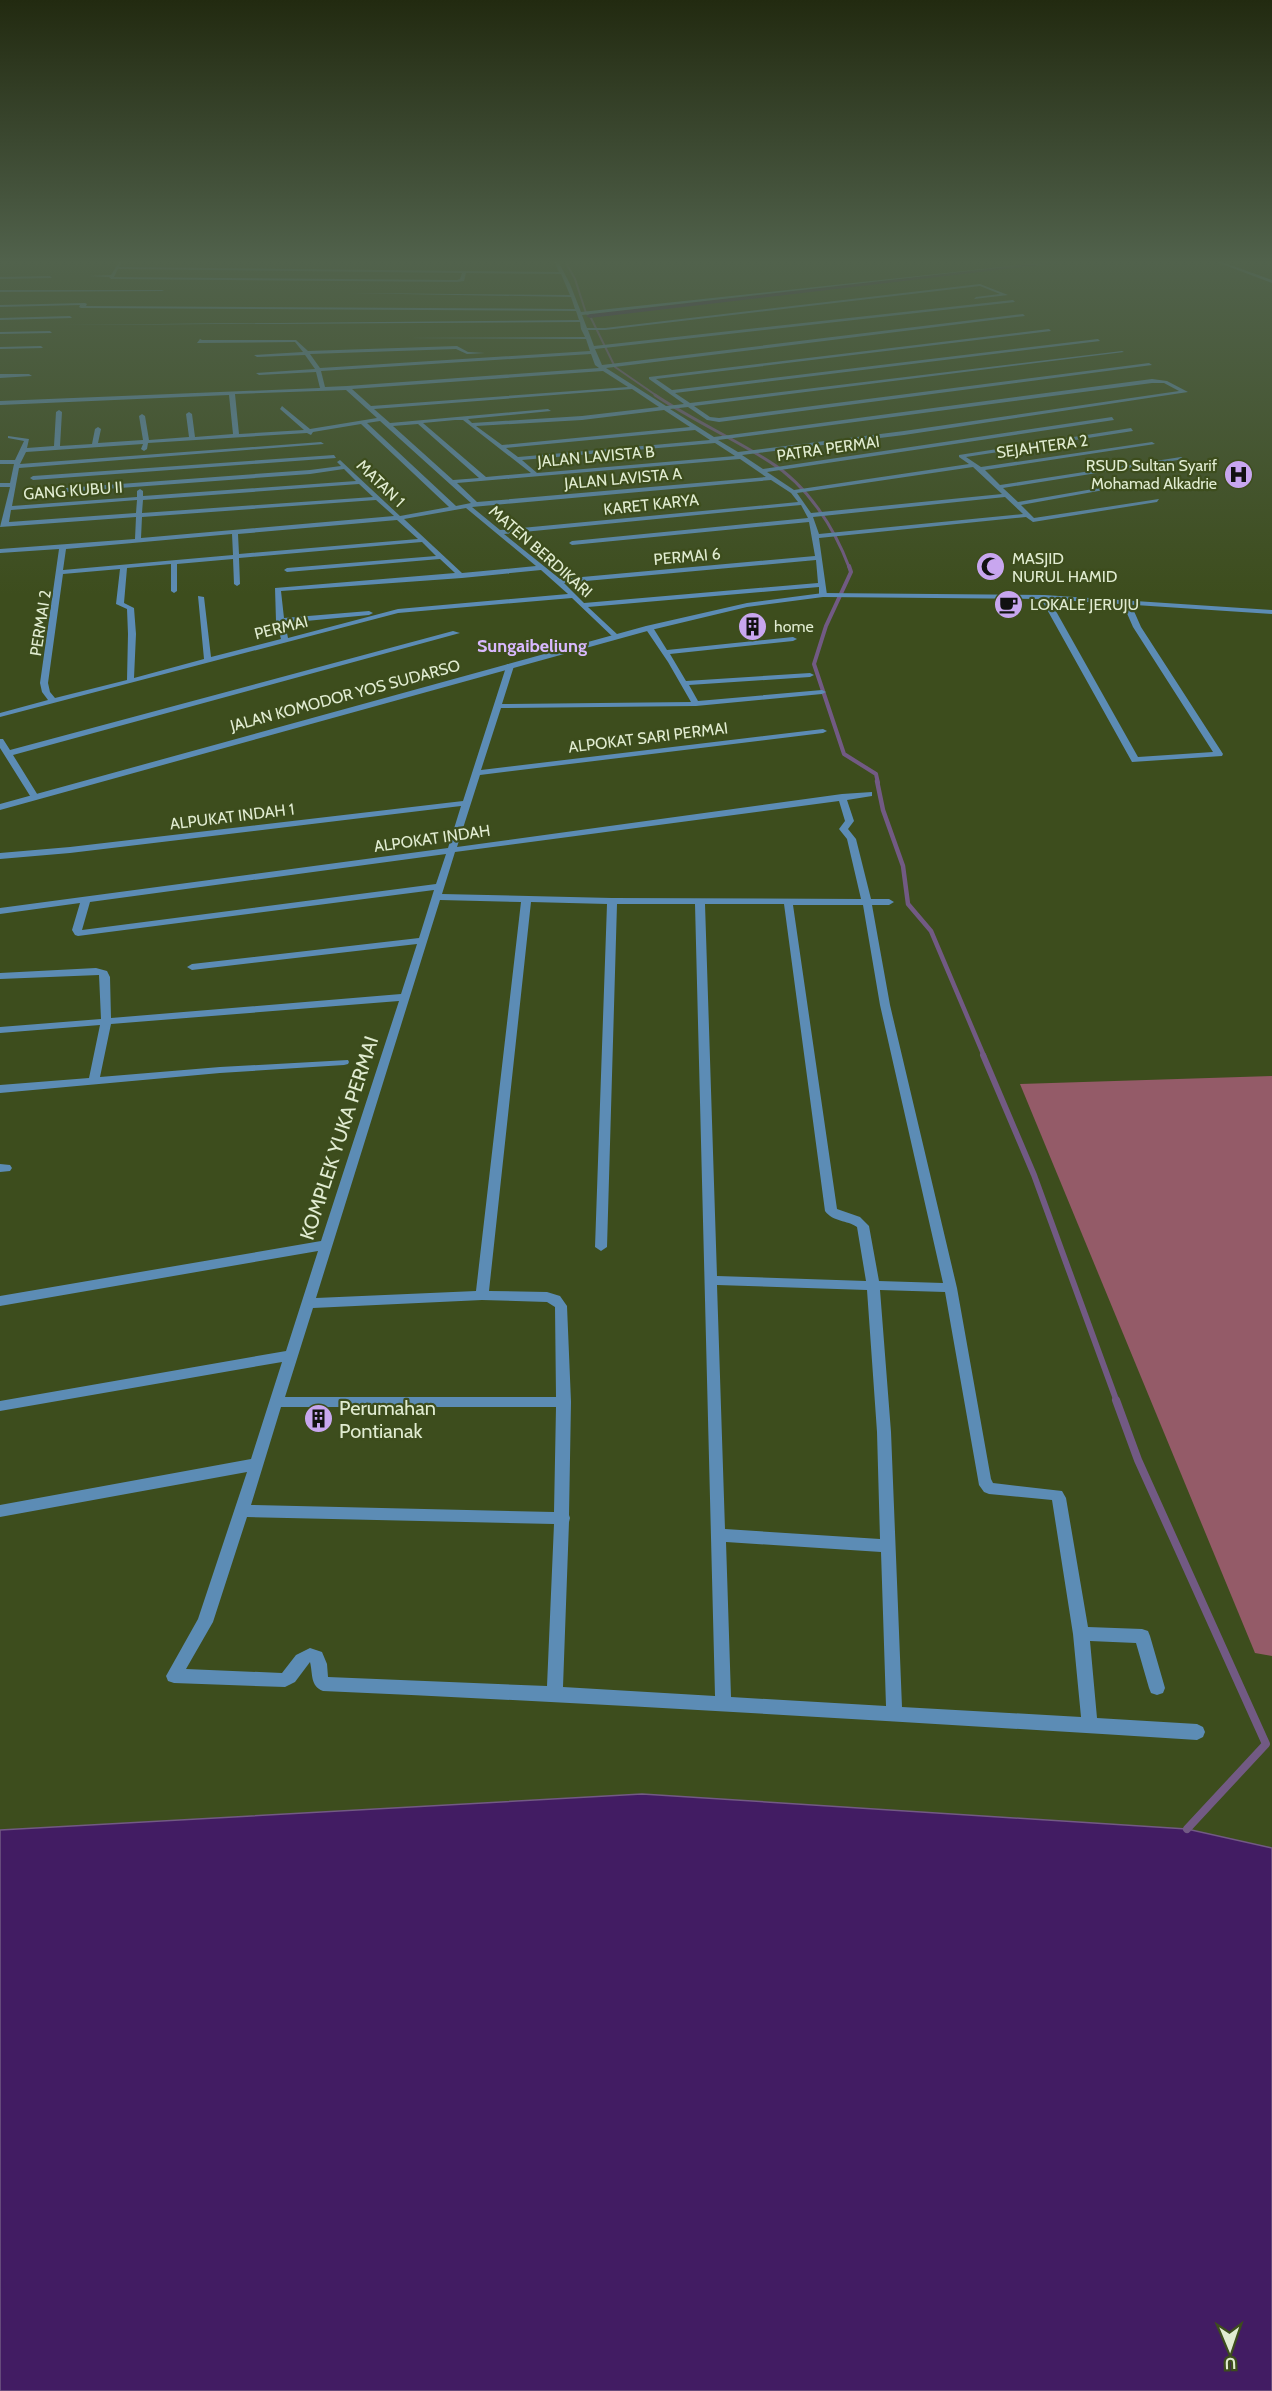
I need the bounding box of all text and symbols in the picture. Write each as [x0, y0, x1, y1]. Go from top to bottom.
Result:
street label: SEJAHTERA 2 [995, 431, 1089, 462]
street label: PATRA PERMAI [775, 432, 881, 465]
street label: JALAN LAVISTA B [536, 442, 656, 471]
street label: MATAN 1 [353, 456, 409, 511]
place label: RSUD Sultan Syarif Mohamad Alkadrie [1086, 456, 1218, 493]
hospital icon: RSUD Sultan Syarif Mohamad Alkadrie [1222, 458, 1254, 490]
street label: JALAN LAVISTA A [562, 464, 683, 493]
street label: GANG KUBU II [23, 478, 123, 503]
street label: KARET KARYA [602, 490, 700, 519]
street label: MATEN BERDIKARI [485, 501, 596, 601]
street label: PERMAI 6 [653, 544, 721, 569]
place label: MASJID NURUL HAMID [1012, 549, 1117, 586]
mosque icon: MASJID NURUL HAMID [975, 551, 1007, 583]
cafe icon: LOKALE JERUJU [993, 588, 1025, 620]
street label: PERMAI 2 [26, 589, 55, 657]
place label: LOKALE JERUJU [1030, 595, 1139, 614]
building icon: home [737, 610, 769, 642]
street label: PERMAI [252, 612, 310, 643]
place label: home [774, 617, 814, 636]
district label: Sungaibeliung [477, 635, 587, 657]
street label: JALAN KOMODOR YOS SUDARSO [227, 656, 462, 736]
street label: ALPOKAT SARI PERMAI [567, 718, 729, 757]
street label: ALPUKAT INDAH 1 [169, 799, 296, 834]
street label: ALPOKAT INDAH [373, 821, 492, 856]
street label: KOMPLEK YUKA PERMAI [295, 1033, 383, 1243]
place label: Perumahan Pontianak [339, 1396, 436, 1443]
building icon: Perumahan Pontianak [302, 1403, 334, 1435]
north arrow [1200, 2319, 1260, 2379]
text: U [1224, 2354, 1237, 2373]

